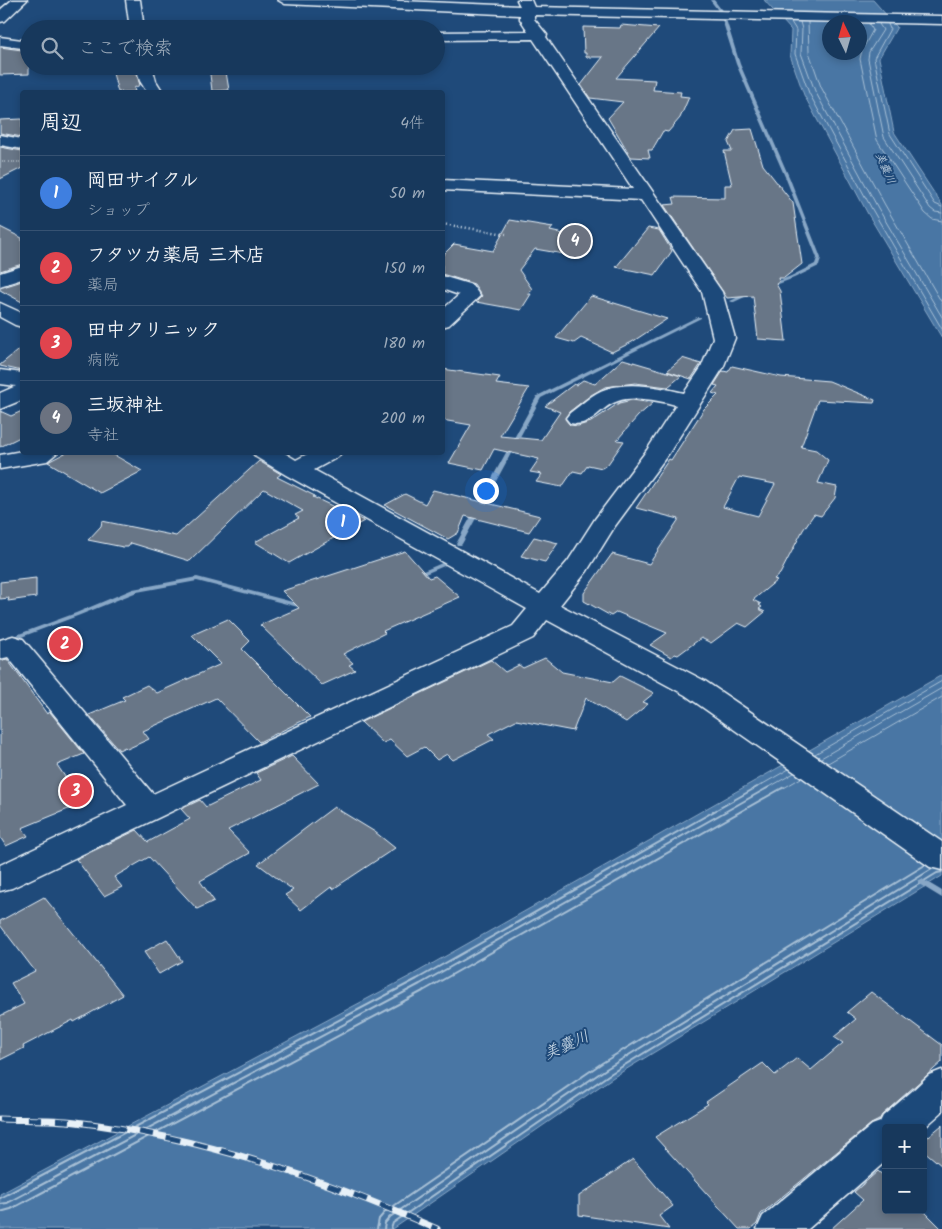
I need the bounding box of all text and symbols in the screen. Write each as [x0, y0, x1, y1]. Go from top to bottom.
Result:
north arrow [822, 15, 867, 60]
search box [20, 20, 445, 75]
icon: search [38, 34, 66, 62]
text: ここで検索 [78, 34, 173, 64]
text: 周辺 [40, 107, 82, 140]
text: 4件 [400, 111, 425, 136]
water label: 美嚢川 [870, 150, 900, 187]
text: 岡田サイクル [87, 166, 199, 196]
text: 1 [54, 181, 58, 206]
text: 50 m [389, 181, 425, 206]
text: ショップ [87, 198, 150, 223]
pin: 4 [559, 222, 591, 260]
text: フタツカ薬局 三木店 [87, 241, 265, 271]
text: 2 [51, 256, 61, 281]
text: 150 m [384, 256, 425, 281]
text: 薬局 [87, 273, 119, 298]
text: 田中クリニック [87, 316, 220, 346]
text: 3 [52, 331, 60, 356]
text: 180 m [383, 331, 425, 356]
text: 病院 [87, 348, 119, 373]
text: 三坂神社 [87, 391, 163, 421]
text: 4 [52, 406, 60, 431]
text: 200 m [381, 406, 425, 431]
text: 寺社 [87, 423, 119, 448]
your location [473, 478, 499, 504]
pin: 1 [327, 503, 359, 541]
pin: 2 [49, 625, 81, 663]
pin: 3 [60, 772, 92, 810]
water label: 美嚢川 [540, 1024, 594, 1067]
map controls [882, 1124, 927, 1214]
button: + [882, 1124, 927, 1169]
button: − [882, 1169, 927, 1214]

